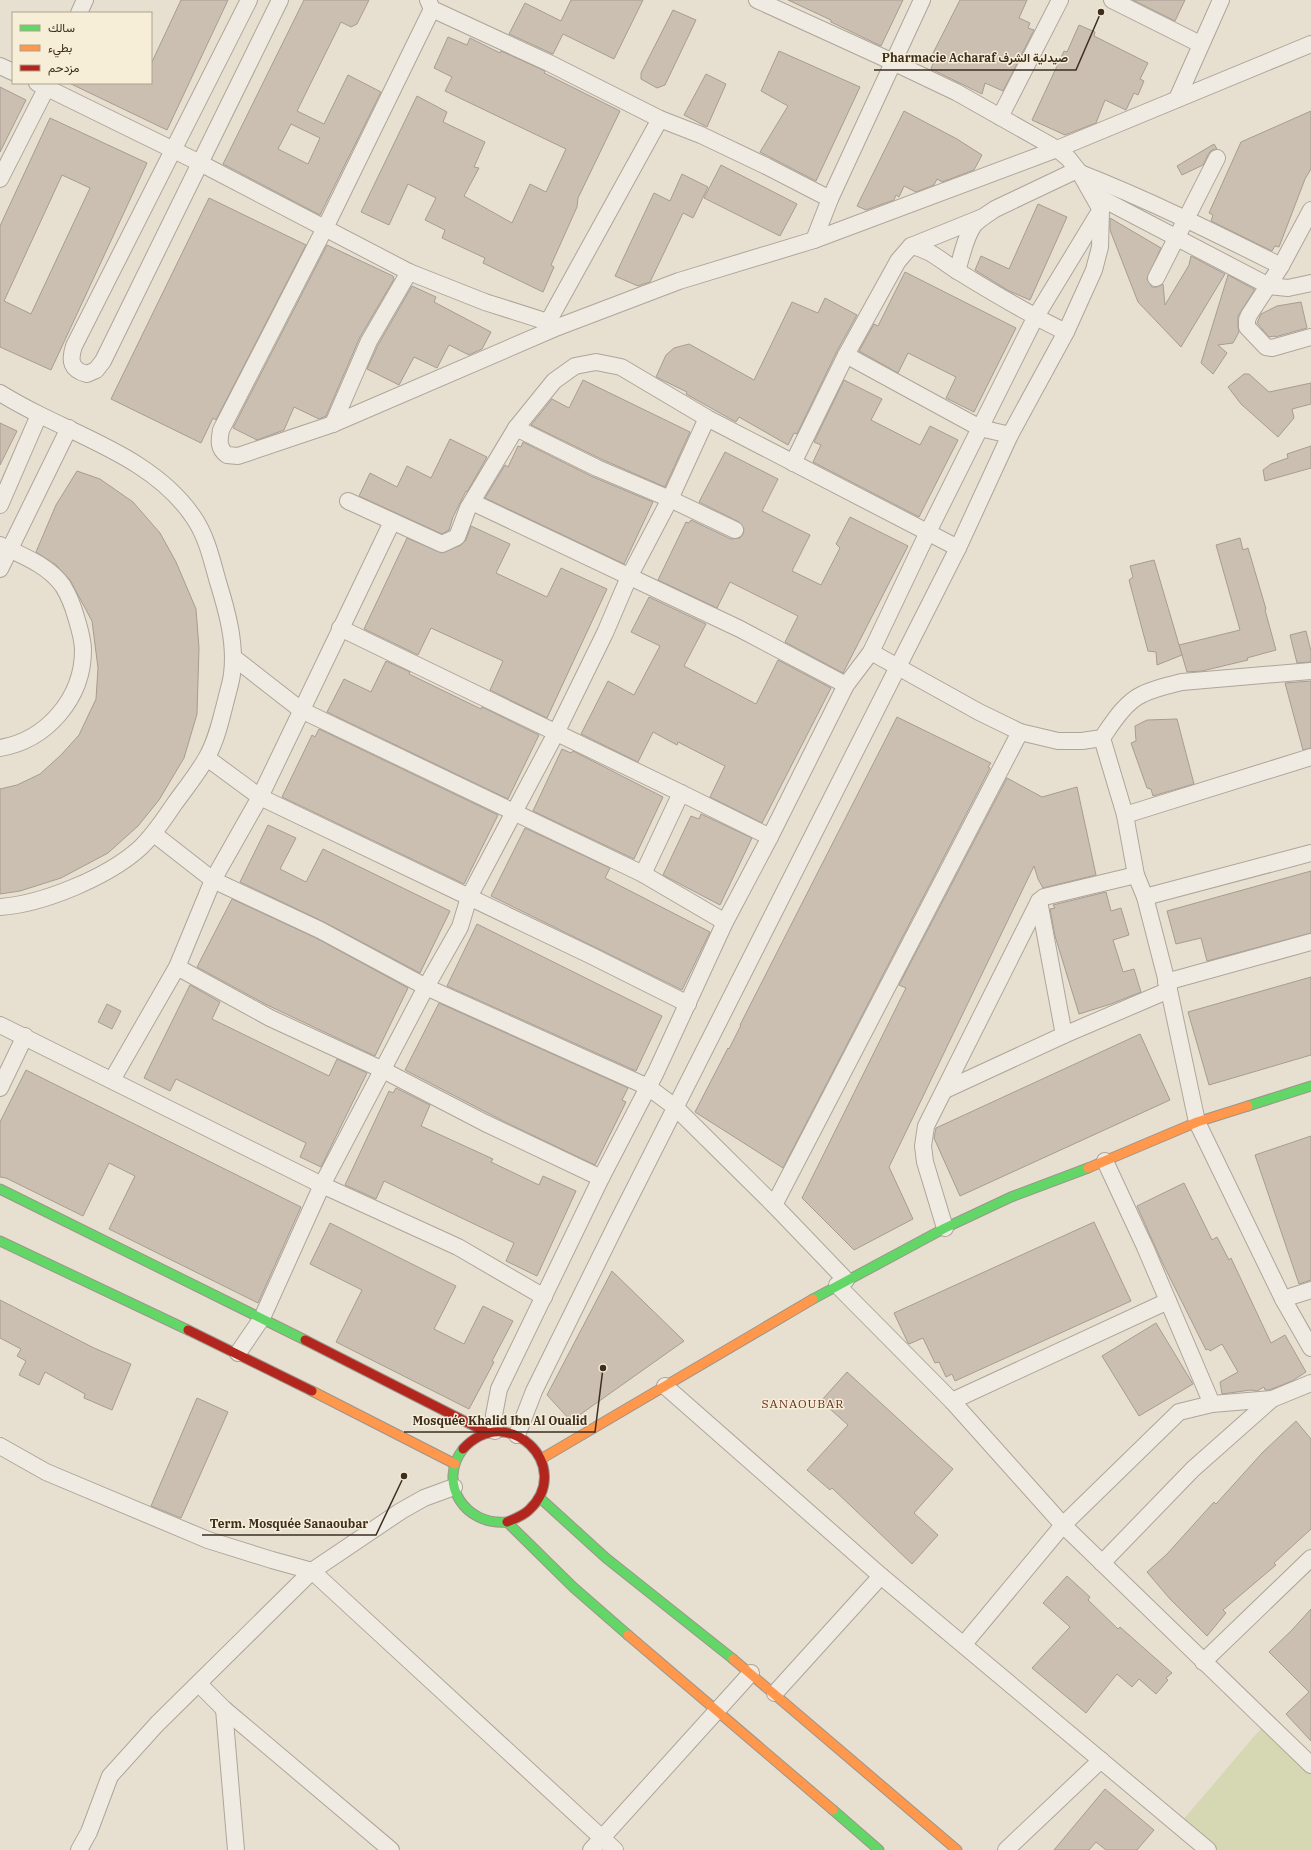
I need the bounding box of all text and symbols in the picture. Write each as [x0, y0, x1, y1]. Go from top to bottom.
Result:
legend [12, 12, 152, 84]
text: سالك [48, 20, 75, 35]
text: بطيء [48, 40, 72, 58]
callout: Pharmacie Acharaf صيدلية الشرف [874, 46, 1076, 70]
text: Pharmacie Acharaf صيدلية الشرف [882, 50, 1068, 66]
text: مزدحم [48, 60, 79, 76]
district label: SANAOUBAR [762, 1396, 844, 1411]
callout: Mosquée Khalid Ibn Al Oualid [404, 1408, 595, 1432]
text: Mosquée Khalid Ibn Al Oualid [413, 1413, 588, 1428]
callout: Term. Mosquée Sanaoubar [202, 1511, 376, 1535]
text: Term. Mosquée Sanaoubar [210, 1516, 368, 1531]

